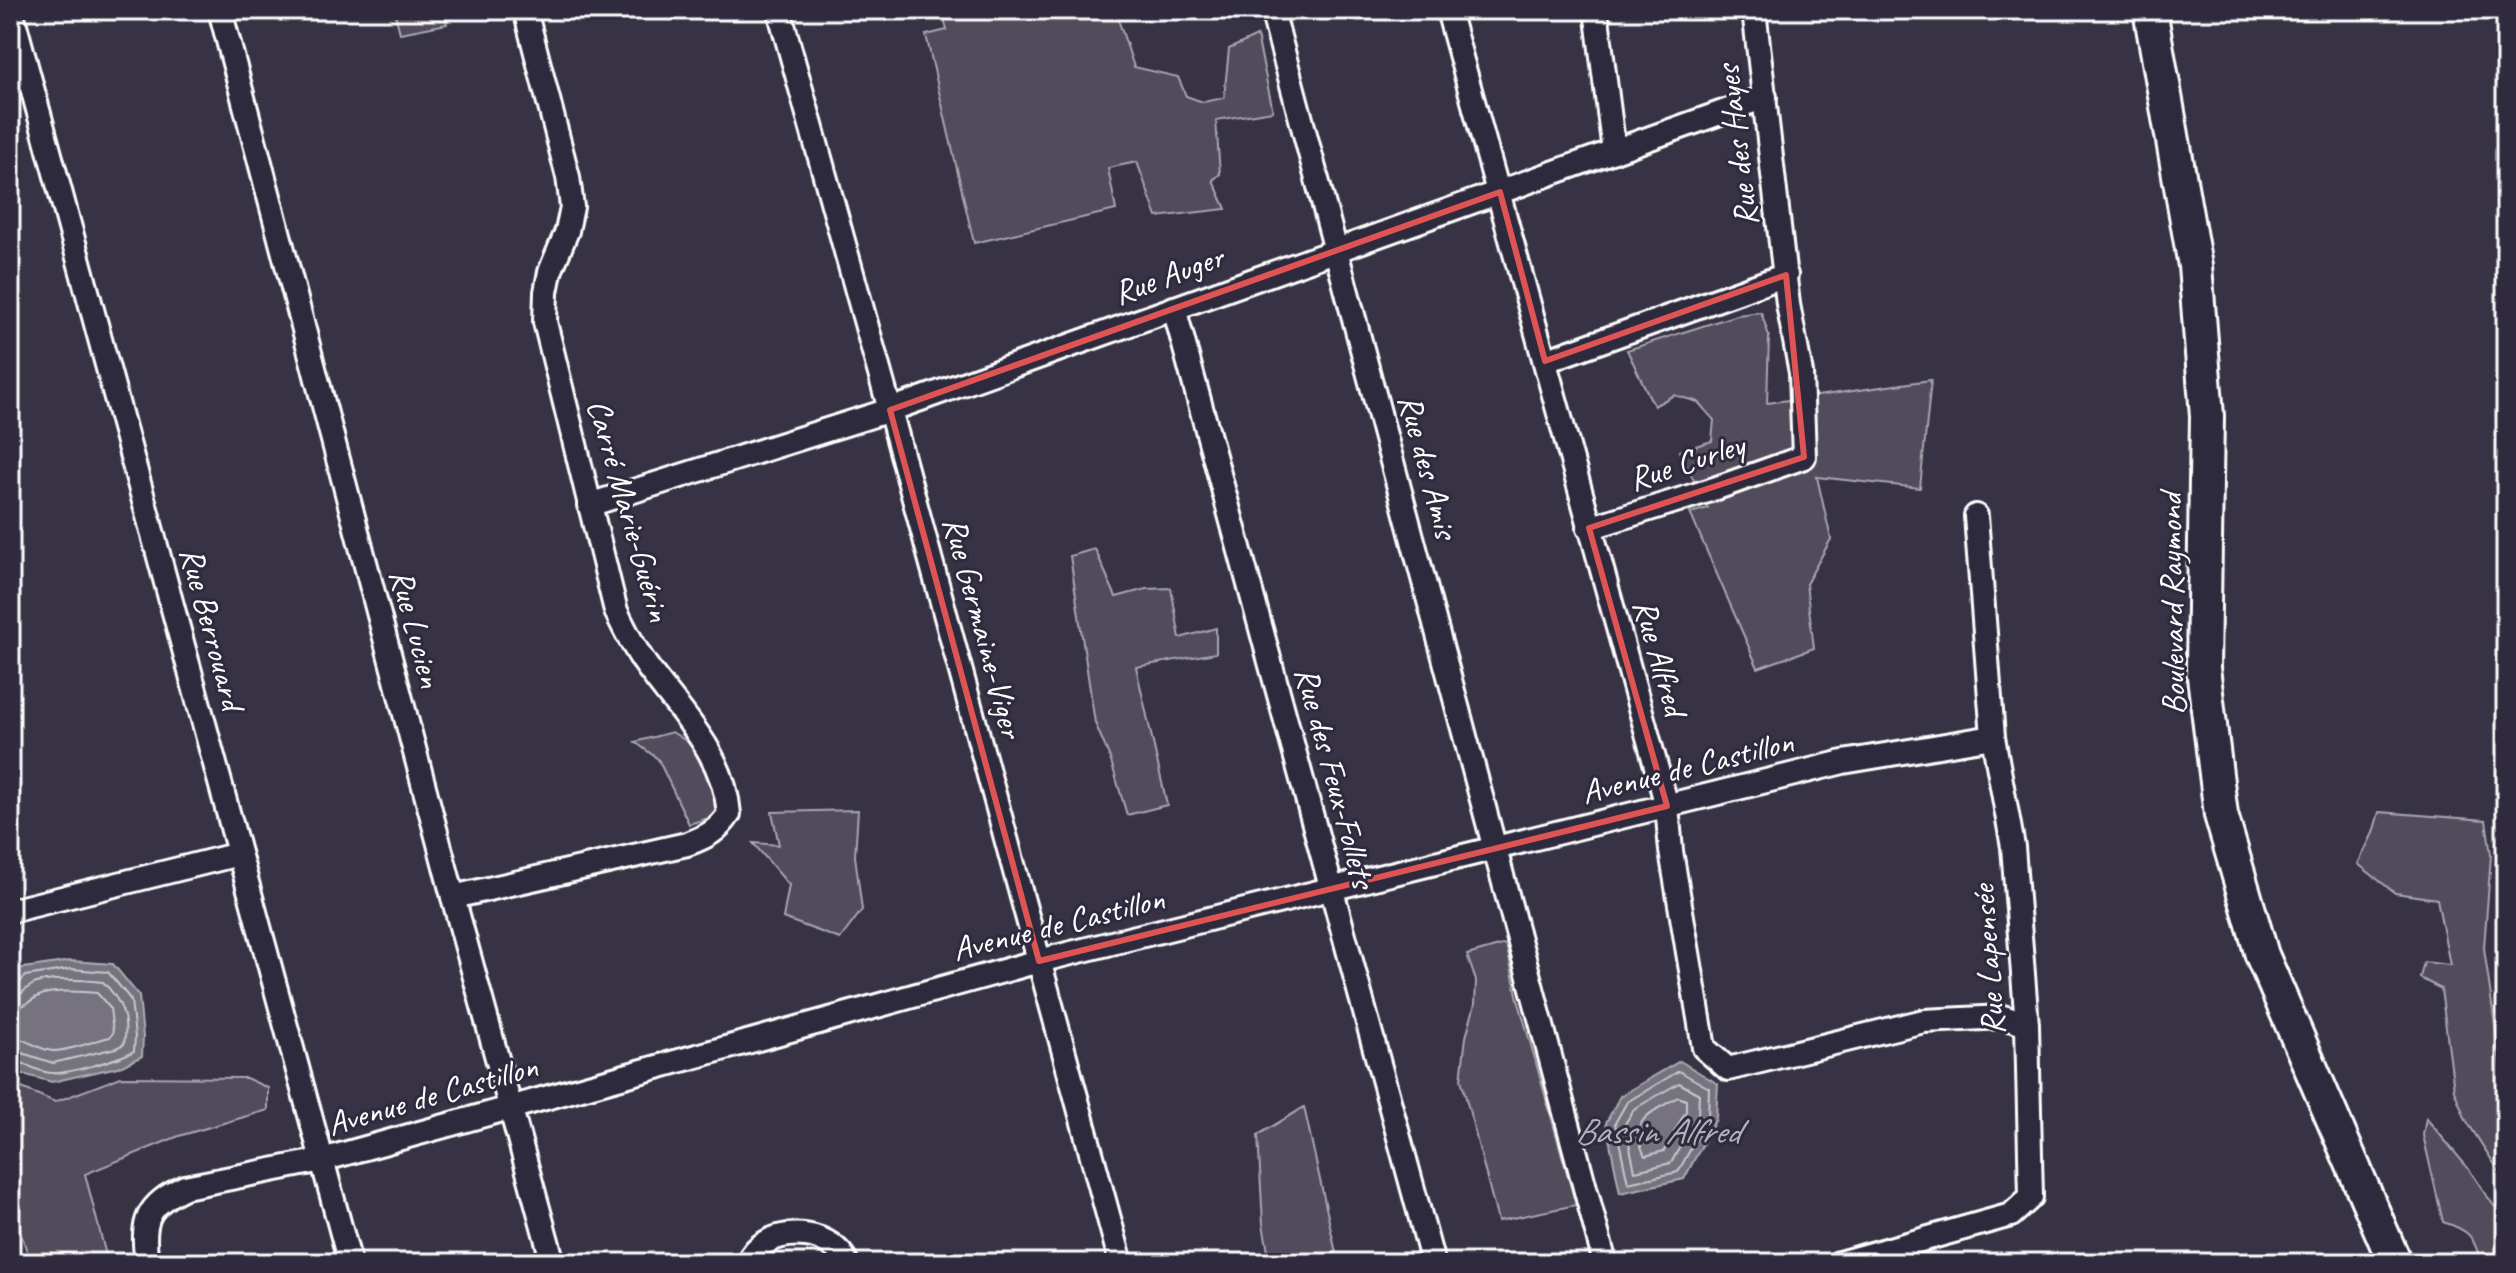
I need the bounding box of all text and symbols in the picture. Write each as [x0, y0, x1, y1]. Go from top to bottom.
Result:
street label: Rue des Hayes [1705, 60, 1768, 229]
street label: Rue Auger [1107, 234, 1232, 314]
street label: Rue des Amis [1389, 389, 1469, 546]
street label: Carré Marie-Guérin [577, 394, 682, 627]
street label: Rue Curley [1623, 422, 1752, 500]
street label: Boulevard Raymond [2148, 487, 2195, 715]
street label: Rue Germaine-Viger [933, 512, 1034, 745]
street label: Rue Berrouard [170, 542, 256, 718]
street label: Rue Lucien [380, 564, 453, 693]
street label: Rue Alfred [1624, 594, 1699, 724]
street label: Rue des Feux-Follets [1285, 662, 1387, 896]
street label: Avenue de Castillon [1577, 719, 1798, 814]
street label: Avenue de Castillon [948, 876, 1169, 971]
street label: Rue Lapensée [1961, 881, 2014, 1036]
street label: Avenue de Castillon [322, 1044, 543, 1145]
water label: Bassin Alfred [1575, 1108, 1750, 1154]

